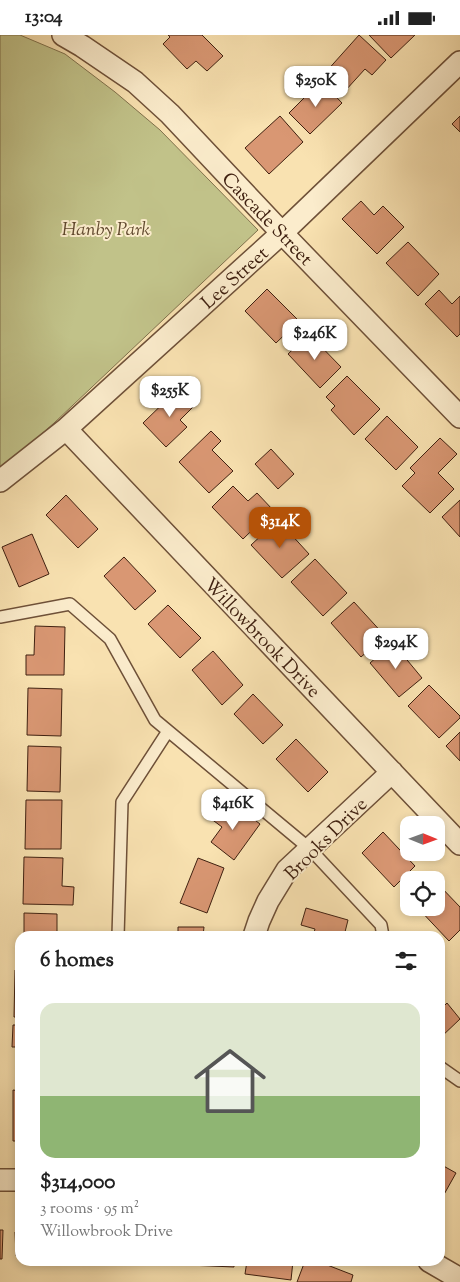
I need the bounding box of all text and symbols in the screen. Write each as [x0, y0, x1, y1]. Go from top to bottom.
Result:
text: 13:04 [25, 4, 63, 31]
pin: $250K [281, 65, 351, 108]
text: $250K [295, 70, 337, 93]
street label: Cascade Street [215, 167, 318, 273]
park label: Hanby Park [62, 217, 151, 244]
street label: Lee Street [196, 241, 276, 316]
pin: $246K [280, 319, 350, 361]
text: $246K [293, 323, 337, 346]
pin: $255K [135, 375, 205, 418]
text: $255K [151, 380, 189, 403]
pin: $314K [245, 507, 315, 549]
text: $314K [260, 511, 300, 534]
street label: Willowbrook Drive [197, 573, 326, 705]
pin: $294K [361, 627, 431, 670]
text: $294K [374, 632, 418, 655]
pin: $416K [198, 789, 268, 831]
street label: Brooks Drive [279, 792, 374, 887]
text: $416K [212, 793, 254, 816]
north arrow [400, 816, 445, 861]
map controls [400, 816, 445, 916]
button: locate [400, 871, 445, 916]
text: 6 homes [40, 946, 114, 976]
icon: filters [392, 947, 420, 975]
icon: home [185, 1036, 275, 1126]
text: $314,000 [40, 1168, 115, 1198]
text: 3 rooms · 95 m² [40, 1198, 139, 1221]
text: Willowbrook Drive [40, 1221, 173, 1244]

